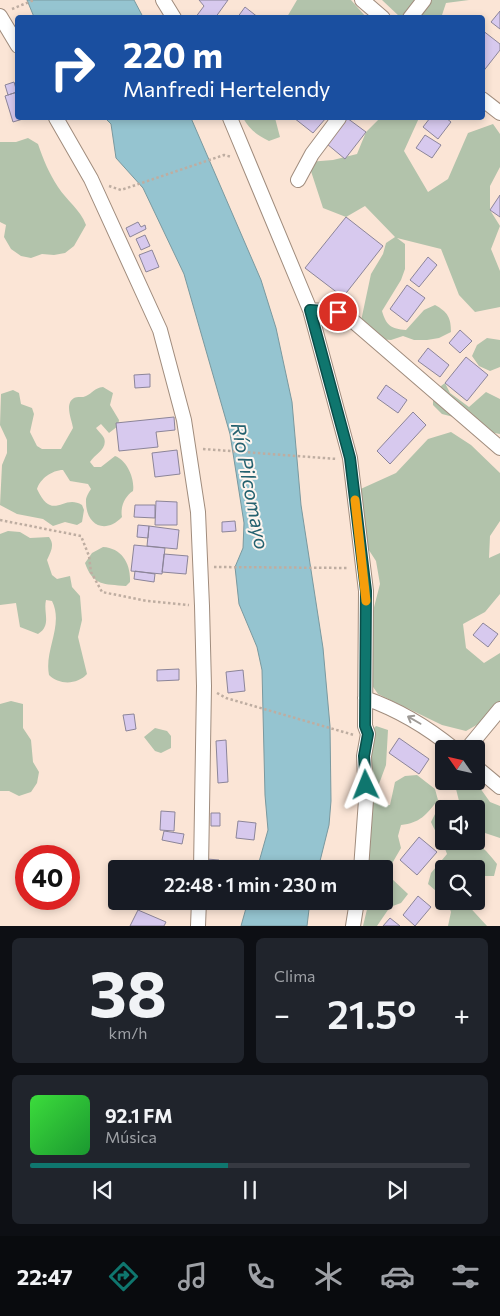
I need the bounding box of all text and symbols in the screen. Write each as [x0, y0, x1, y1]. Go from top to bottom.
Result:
text: 220 m [123, 32, 223, 75]
icon: right [40, 35, 105, 100]
text: Manfredi Hertelendy [123, 75, 330, 102]
pin [317, 291, 359, 333]
icon: arrive [324, 298, 352, 326]
water label: Río Pilcomayo [227, 420, 275, 551]
one-way arrow [408, 715, 422, 725]
north arrow [435, 740, 485, 790]
map controls [435, 740, 485, 910]
position arrow [339, 758, 391, 810]
button: sound [435, 800, 485, 850]
speed limit sign: 40 [15, 845, 80, 910]
button: search [435, 860, 485, 910]
text: 22:48 · 1 min · 230 m [164, 873, 337, 896]
text: 38 [89, 951, 167, 1030]
text: Clima [274, 966, 315, 985]
text: 21.5° [327, 990, 416, 1037]
text: − [274, 997, 290, 1031]
text: + [454, 997, 470, 1031]
text: km/h [109, 1023, 147, 1042]
text: 92.1 FM [105, 1104, 173, 1127]
text: Música [105, 1127, 157, 1146]
icon: previous [89, 1176, 117, 1204]
icon: pause [236, 1176, 264, 1204]
icon: next [383, 1176, 411, 1204]
icon: directions [106, 1259, 141, 1294]
icon: music [175, 1259, 210, 1294]
icon: phone [243, 1259, 278, 1294]
icon: climate [311, 1259, 346, 1294]
icon: car [380, 1259, 415, 1294]
icon: filters [448, 1259, 483, 1294]
text: 22:47 [17, 1263, 73, 1290]

